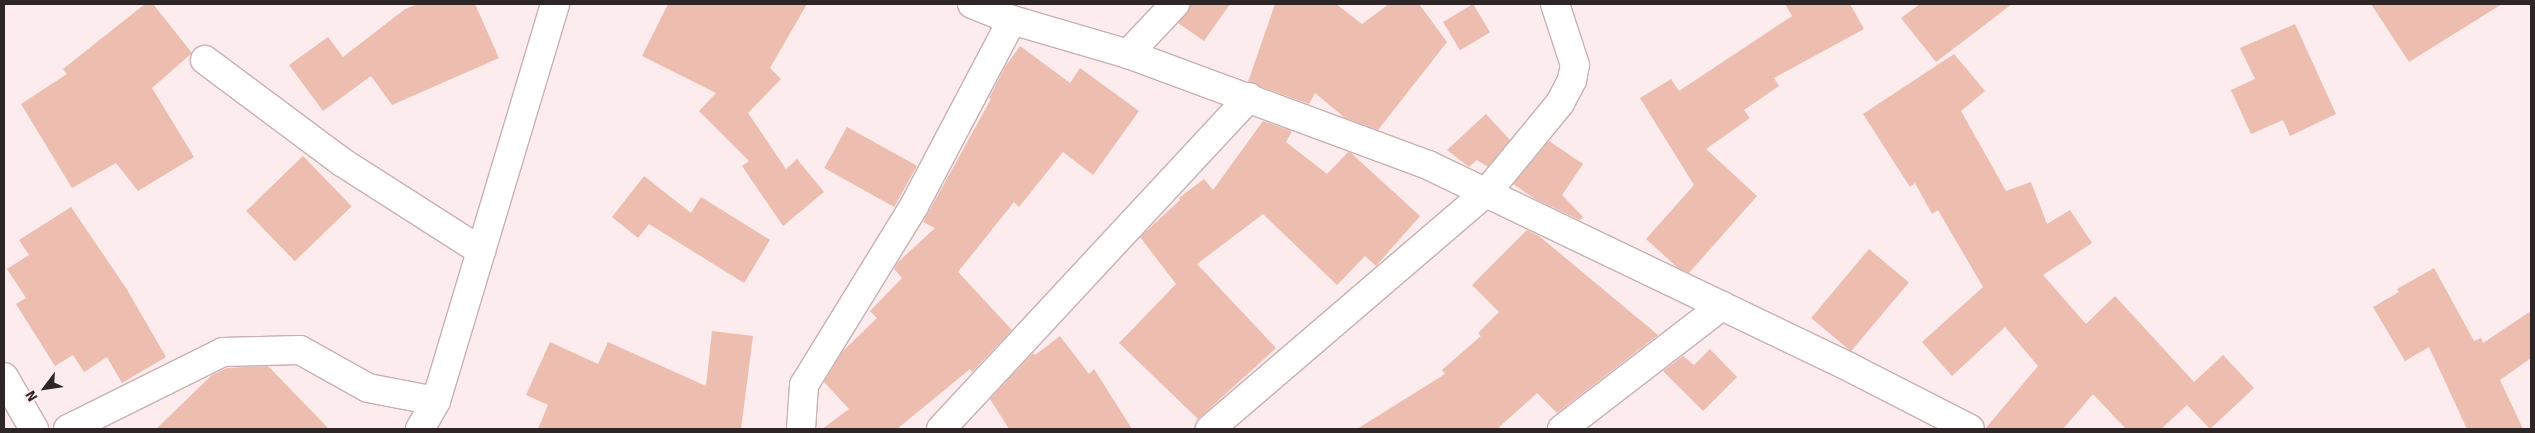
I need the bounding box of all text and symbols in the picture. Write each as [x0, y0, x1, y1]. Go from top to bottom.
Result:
north arrow [20, 363, 70, 413]
text: N [22, 387, 42, 405]

